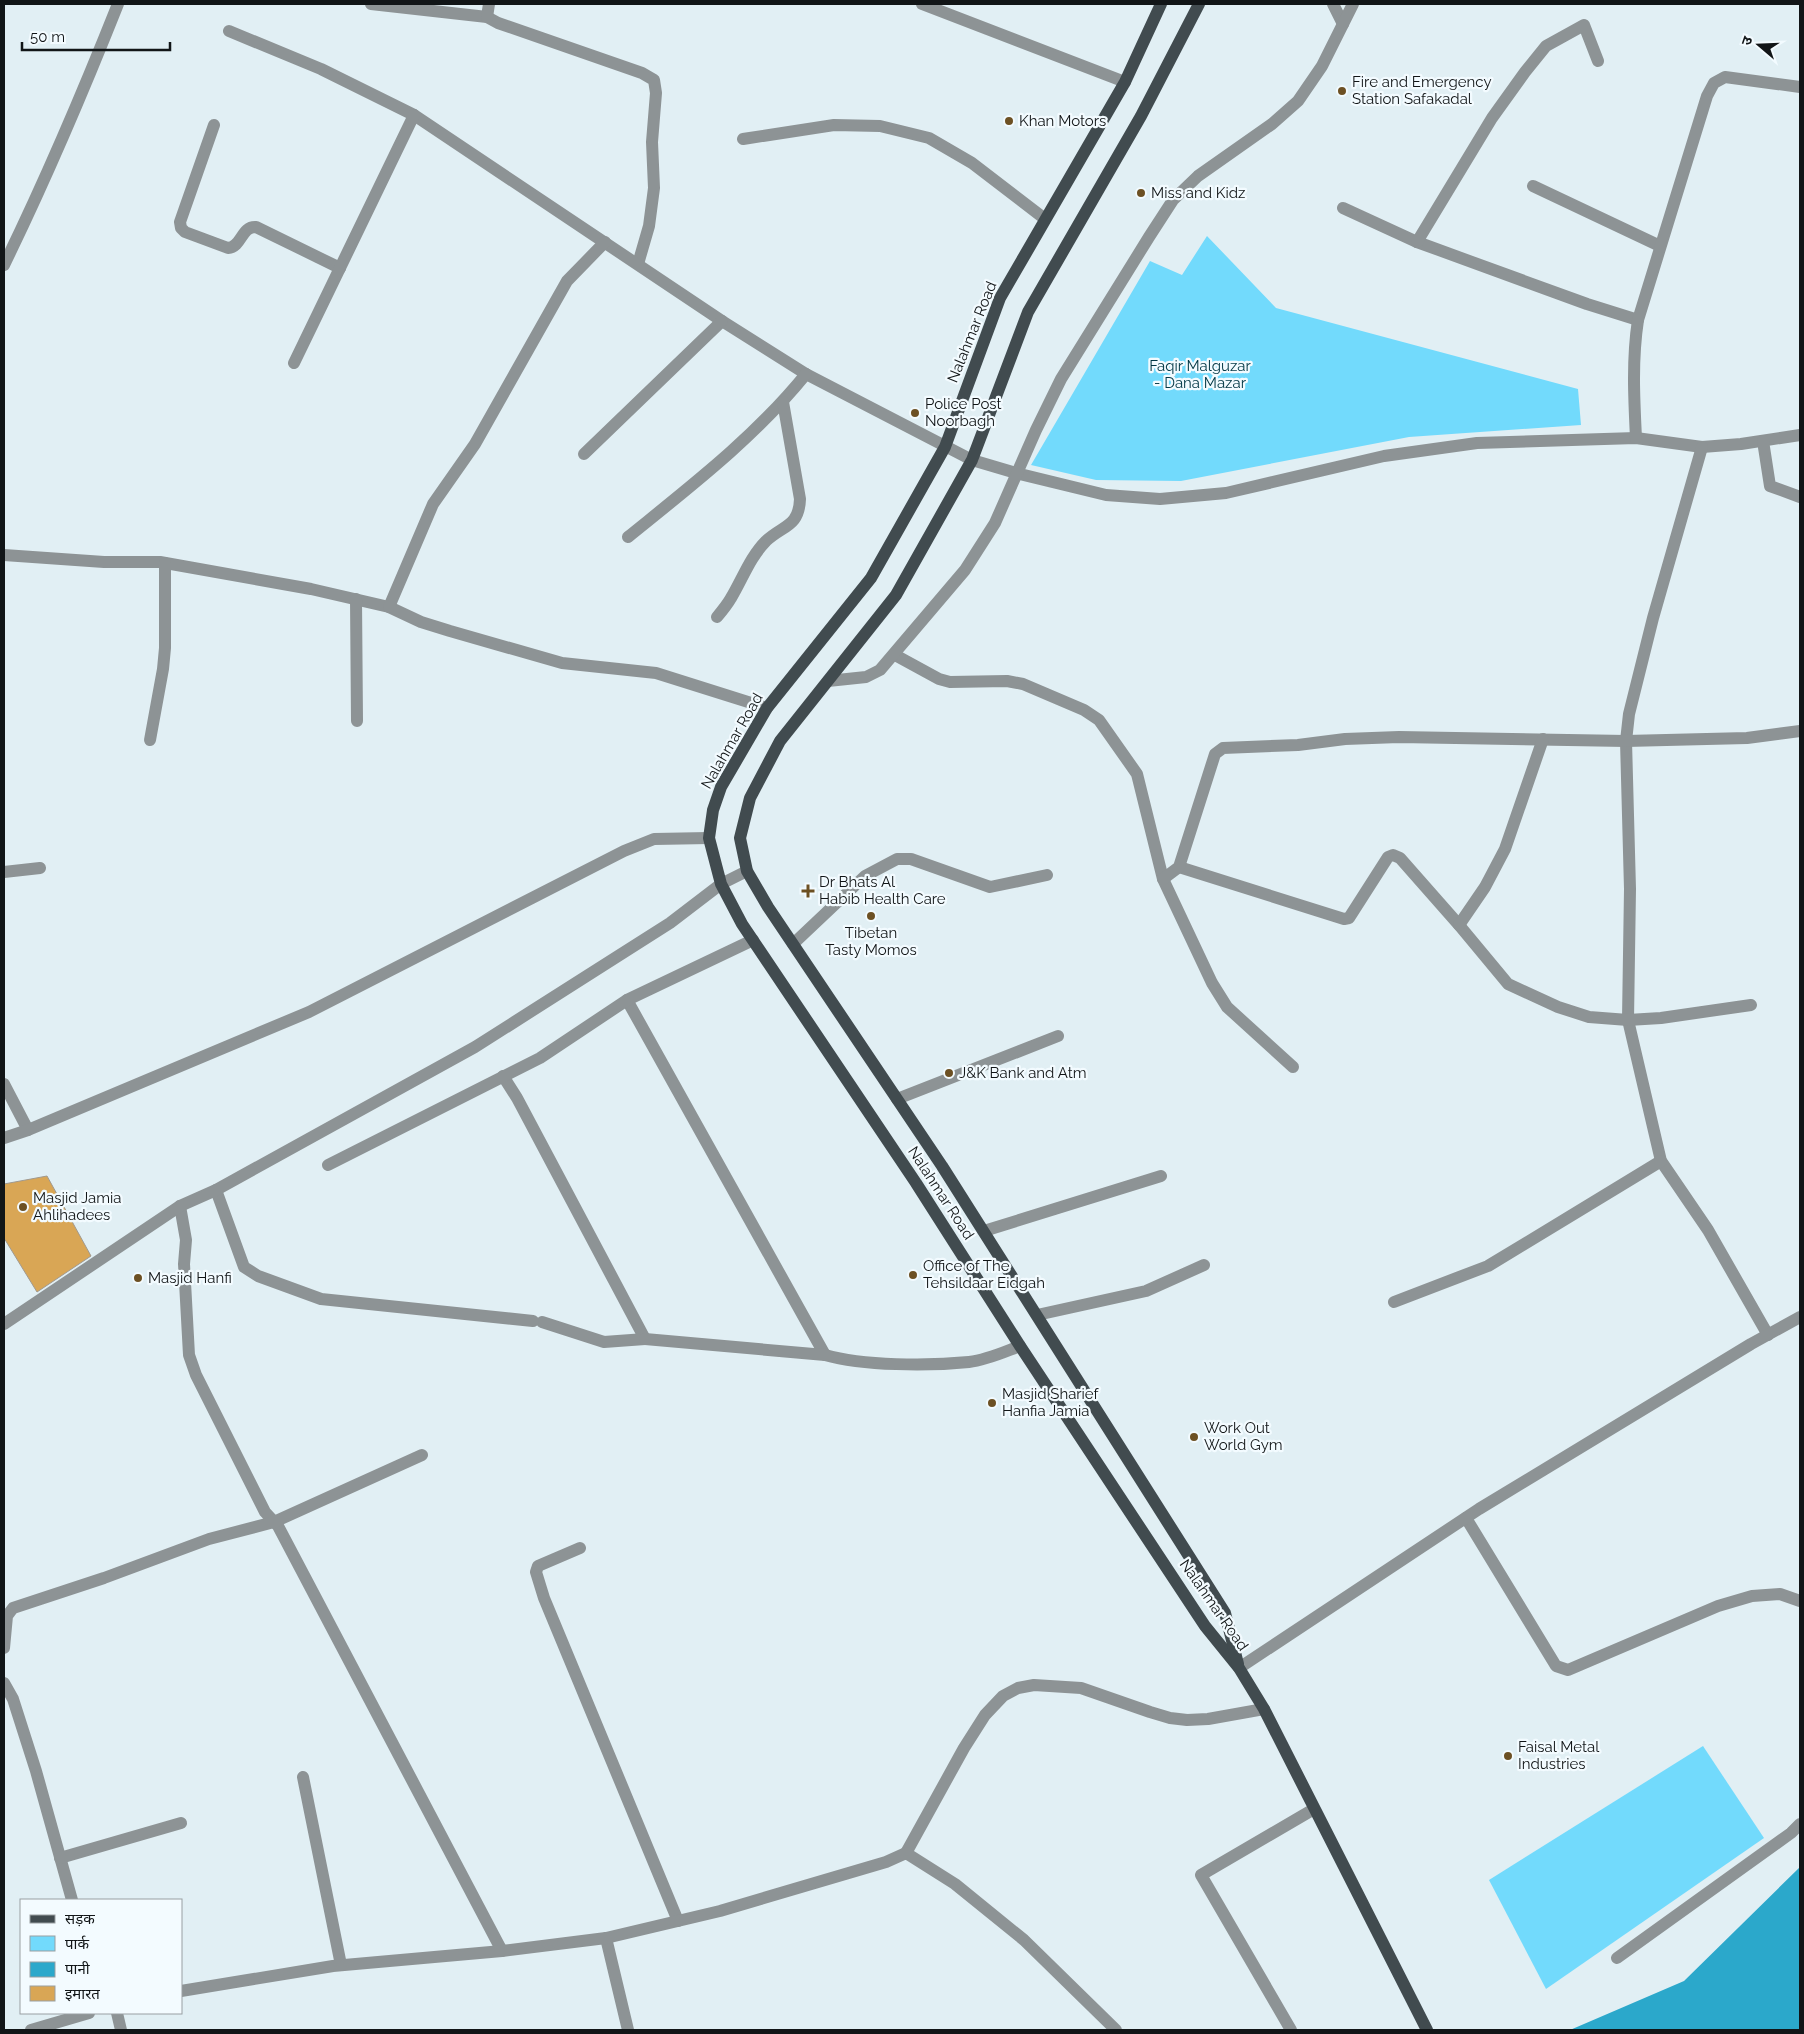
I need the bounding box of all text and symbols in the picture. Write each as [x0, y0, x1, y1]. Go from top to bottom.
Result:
scale bar [22, 20, 170, 52]
north arrow [1734, 20, 1784, 70]
text: 50 m [30, 28, 65, 46]
text: उ [1738, 34, 1756, 47]
place label: Fire and Emergency Station Safakadal [1352, 73, 1492, 108]
marker: Fire and Emergency Station Safakadal [1336, 85, 1348, 97]
place label: Khan Motors [1019, 112, 1106, 130]
marker: Khan Motors [1003, 115, 1015, 127]
place label: Miss and Kidz [1151, 184, 1245, 202]
marker: Miss and Kidz [1135, 187, 1147, 199]
street label: Nalahmar Road [944, 279, 1000, 385]
park label: Faqir Malguzar - Dana Mazar [1149, 357, 1252, 392]
place label: Police Post Noorbagh [925, 395, 1002, 430]
marker: Police Post Noorbagh [909, 407, 921, 419]
street label: Nalahmar Road [697, 690, 767, 792]
place label: Dr Bhats Al Habib Health Care [819, 873, 946, 908]
marker: Dr Bhats Al Habib Health Care [801, 884, 815, 898]
marker: Tibetan Tasty Momos [865, 910, 877, 922]
place label: Tibetan Tasty Momos [825, 924, 917, 959]
place label: J&K Bank and Atm [959, 1064, 1086, 1082]
marker: J&K Bank and Atm [943, 1067, 955, 1079]
street label: Nalahmar Road [904, 1143, 978, 1243]
place label: Masjid Jamia Ahlihadees [33, 1189, 121, 1224]
marker: Masjid Jamia Ahlihadees [17, 1201, 29, 1213]
place label: Office of The Tehsildaar Eidgah [923, 1257, 1045, 1292]
place label: Masjid Hanfi [148, 1269, 232, 1287]
marker: Office of The Tehsildaar Eidgah [907, 1269, 919, 1281]
marker: Masjid Hanfi [132, 1272, 144, 1284]
place label: Masjid Sharief Hanfia Jamia [1002, 1385, 1100, 1420]
marker: Masjid Sharief Hanfia Jamia [986, 1397, 998, 1409]
place label: Work Out World Gym [1204, 1419, 1283, 1454]
marker: Work Out World Gym [1188, 1431, 1200, 1443]
street label: Nalahmar Road [1176, 1556, 1252, 1654]
place label: Faisal Metal Industries [1518, 1738, 1600, 1773]
marker: Faisal Metal Industries [1502, 1750, 1514, 1762]
legend [20, 1899, 182, 2014]
text: सड़क [65, 1910, 95, 1928]
text: पार्क [65, 1935, 89, 1953]
text: पानी [65, 1960, 91, 1978]
text: इमारत [65, 1985, 100, 2003]

